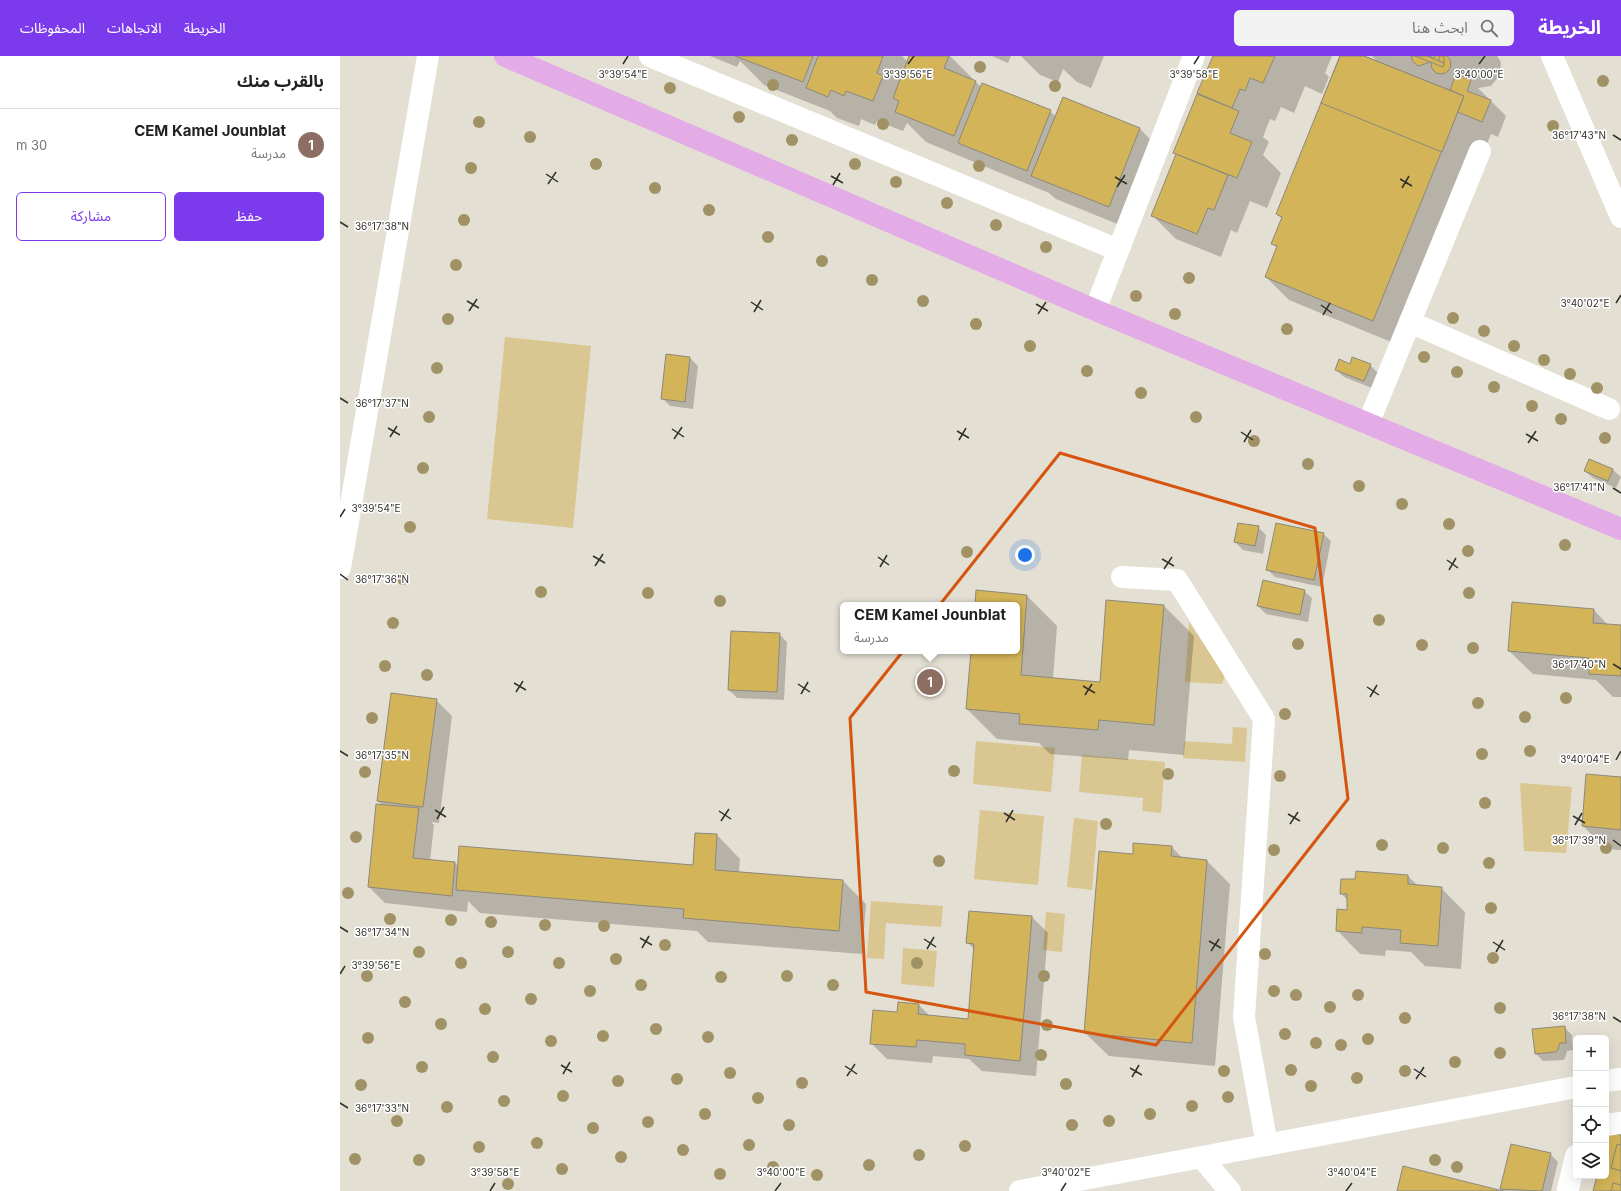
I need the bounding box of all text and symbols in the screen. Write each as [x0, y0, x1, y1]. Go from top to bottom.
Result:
search box [1234, 10, 1514, 46]
text: الخريطة [1538, 16, 1601, 39]
icon: search [1478, 17, 1500, 39]
text: ابحث هنا [1412, 18, 1468, 37]
text: المحفوظات [20, 19, 85, 36]
text: الاتجاهات [107, 19, 162, 36]
text: الخريطة [184, 19, 226, 36]
text: 3°39'54"E [598, 68, 648, 80]
text: 3°39'56"E [884, 68, 932, 80]
text: 3°39'58"E [1170, 68, 1218, 80]
text: 3°40'00"E [1454, 68, 1504, 80]
text: بالقرب منك [237, 71, 324, 91]
text: CEM Kamel Jounblat [134, 121, 286, 140]
text: 36°17'43"N [1552, 129, 1606, 141]
text: 30 m [16, 137, 47, 153]
text: 1 [308, 137, 314, 153]
text: مدرسة [251, 145, 286, 161]
button: مشاركة [16, 192, 166, 241]
button: حفظ [174, 192, 324, 241]
text: 36°17'38"N [355, 220, 409, 232]
text: 3°40'02"E [1561, 297, 1609, 309]
text: 36°17'37"N [355, 397, 409, 409]
text: 36°17'41"N [1553, 481, 1605, 493]
text: 3°39'54"E [351, 502, 401, 514]
your location [1015, 545, 1035, 565]
text: 36°17'36"N [355, 573, 409, 585]
popup [840, 602, 1020, 654]
text: CEM Kamel Jounblat [854, 605, 1006, 624]
text: مدرسة [854, 629, 889, 645]
text: 36°17'40"N [1552, 658, 1606, 670]
pin: 1 [917, 667, 943, 697]
text: 36°17'35"N [355, 749, 409, 761]
text: 3°40'04"E [1560, 753, 1610, 765]
text: 36°17'39"N [1552, 834, 1606, 846]
text: 36°17'34"N [355, 926, 409, 938]
text: 3°39'56"E [352, 959, 400, 971]
text: 36°17'38"N [1552, 1010, 1606, 1022]
map controls [1573, 1035, 1609, 1179]
button: + [1573, 1035, 1609, 1071]
button: − [1573, 1071, 1609, 1107]
text: 36°17'33"N [355, 1102, 409, 1114]
button: locate [1573, 1107, 1609, 1143]
button: layers [1573, 1143, 1609, 1179]
text: 3°39'58"E [471, 1166, 519, 1178]
text: 3°40'00"E [756, 1166, 806, 1178]
text: 3°40'02"E [1042, 1166, 1090, 1178]
text: 3°40'04"E [1327, 1166, 1377, 1178]

